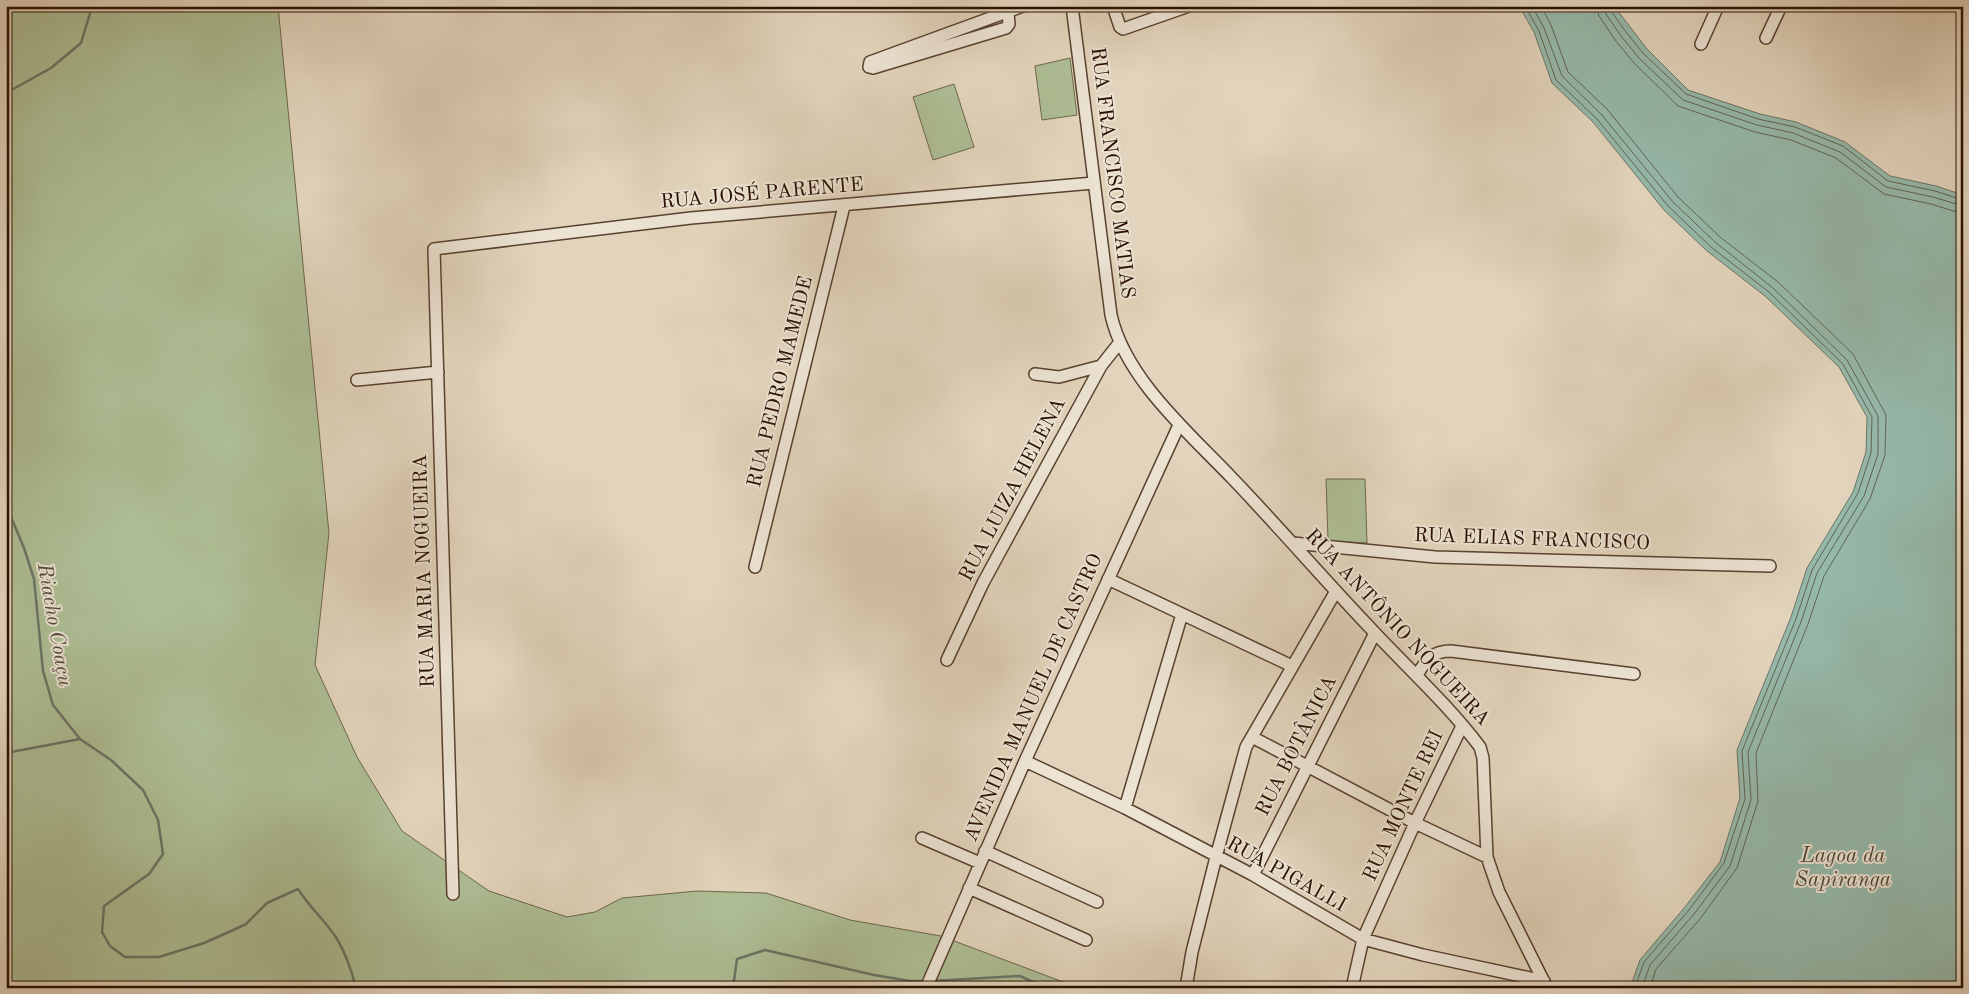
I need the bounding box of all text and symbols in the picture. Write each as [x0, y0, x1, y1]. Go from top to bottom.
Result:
street label: RUA FRANCISCO MATIAS [1087, 46, 1137, 300]
street label: RUA JOSÉ PARENTE [659, 172, 864, 213]
street label: RUA PEDRO MAMEDE [745, 274, 817, 490]
street label: RUA LUIZA HELENA [956, 395, 1070, 585]
street label: RUA MARIA NOGUEIRA [411, 454, 439, 688]
street label: RUA ANTÔNIO NOGUEIRA [1301, 524, 1495, 730]
street label: RUA ELIAS FRANCISCO [1414, 526, 1650, 554]
street label: AVENIDA MANUEL DE CASTRO [961, 551, 1107, 845]
water label: Riacho Coaçu [33, 561, 75, 688]
street label: RUA BOTÂNICA [1250, 671, 1341, 820]
street label: RUA MONTE REI [1360, 727, 1448, 885]
street label: RUA PIGALLI [1223, 834, 1349, 916]
water label: Lagoa da Sapiranga [1795, 846, 1891, 891]

